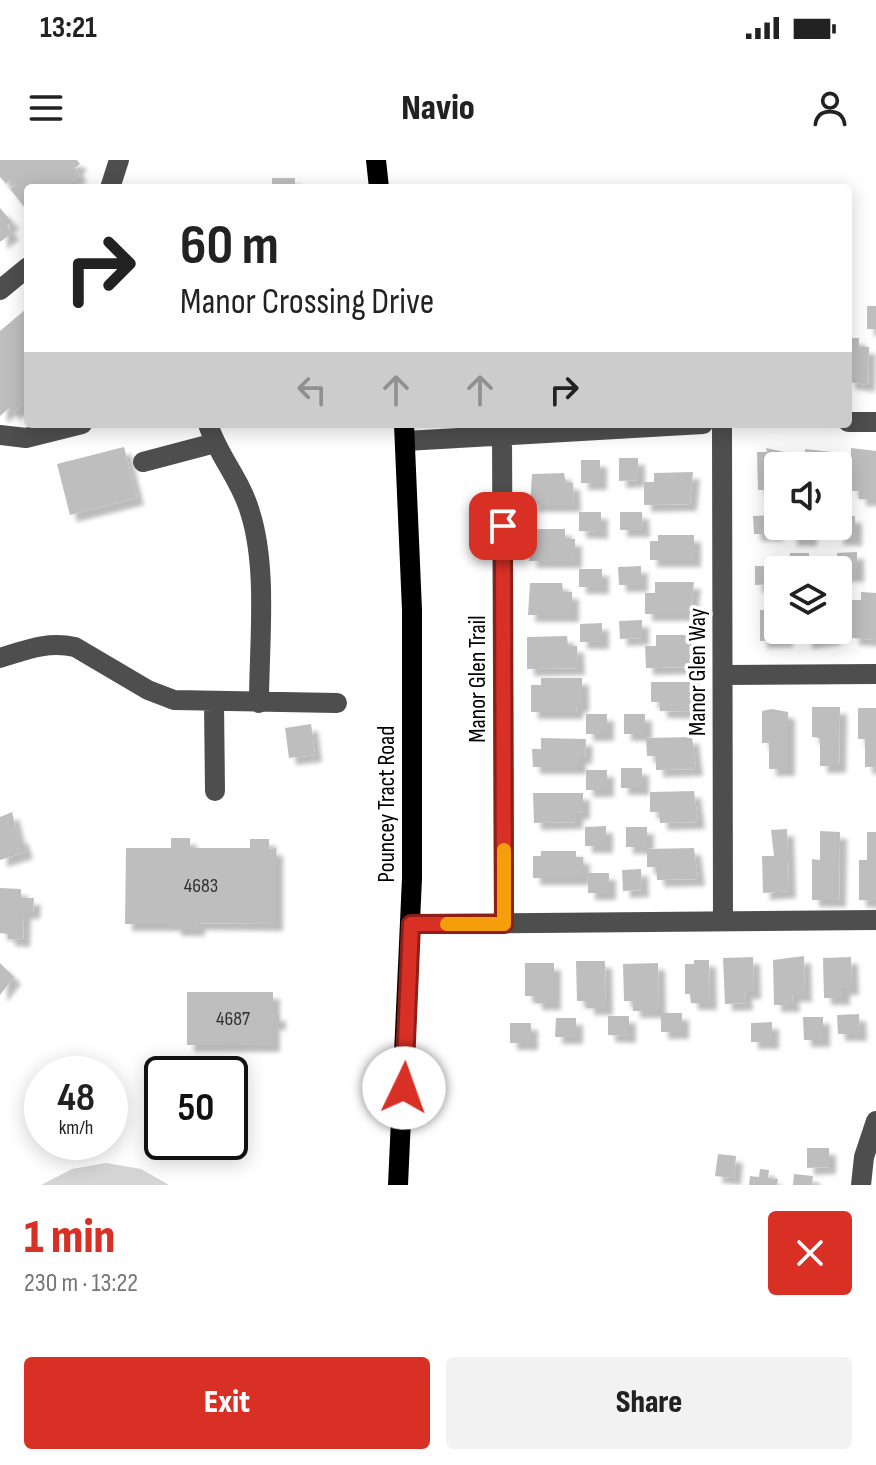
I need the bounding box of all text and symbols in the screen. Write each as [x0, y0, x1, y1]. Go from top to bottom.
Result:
text: 13:21 [40, 10, 97, 46]
icon: menu [24, 86, 68, 130]
icon: person [808, 86, 852, 130]
text: Navio [401, 87, 475, 130]
text: 60 m [180, 213, 279, 280]
icon: right [48, 216, 152, 320]
text: Manor Crossing Drive [180, 281, 434, 324]
icon: left [290, 368, 334, 412]
icon: ahead [374, 368, 418, 412]
icon: ahead [458, 368, 502, 412]
icon: right [542, 368, 586, 412]
map controls [764, 452, 852, 644]
button: sound [764, 452, 852, 540]
pin [469, 492, 537, 560]
icon: arrive [481, 504, 525, 548]
button: layers [764, 556, 852, 644]
street label: Manor Glen Way [683, 608, 712, 736]
street label: Manor Glen Trail [463, 615, 492, 743]
street label: Pouncey Tract Road [372, 726, 401, 882]
house number: 4683 [184, 874, 218, 898]
house number: 4687 [216, 1007, 250, 1031]
position arrow [362, 1046, 446, 1130]
speed limit sign: 50 [144, 1056, 248, 1160]
text: 48 [57, 1074, 95, 1122]
text: km/h [59, 1116, 93, 1140]
text: 1 min [24, 1209, 115, 1266]
button: close [768, 1211, 852, 1295]
text: 230 m · 13:22 [24, 1268, 138, 1299]
button: Exit [24, 1357, 430, 1449]
button: Share [446, 1357, 852, 1449]

